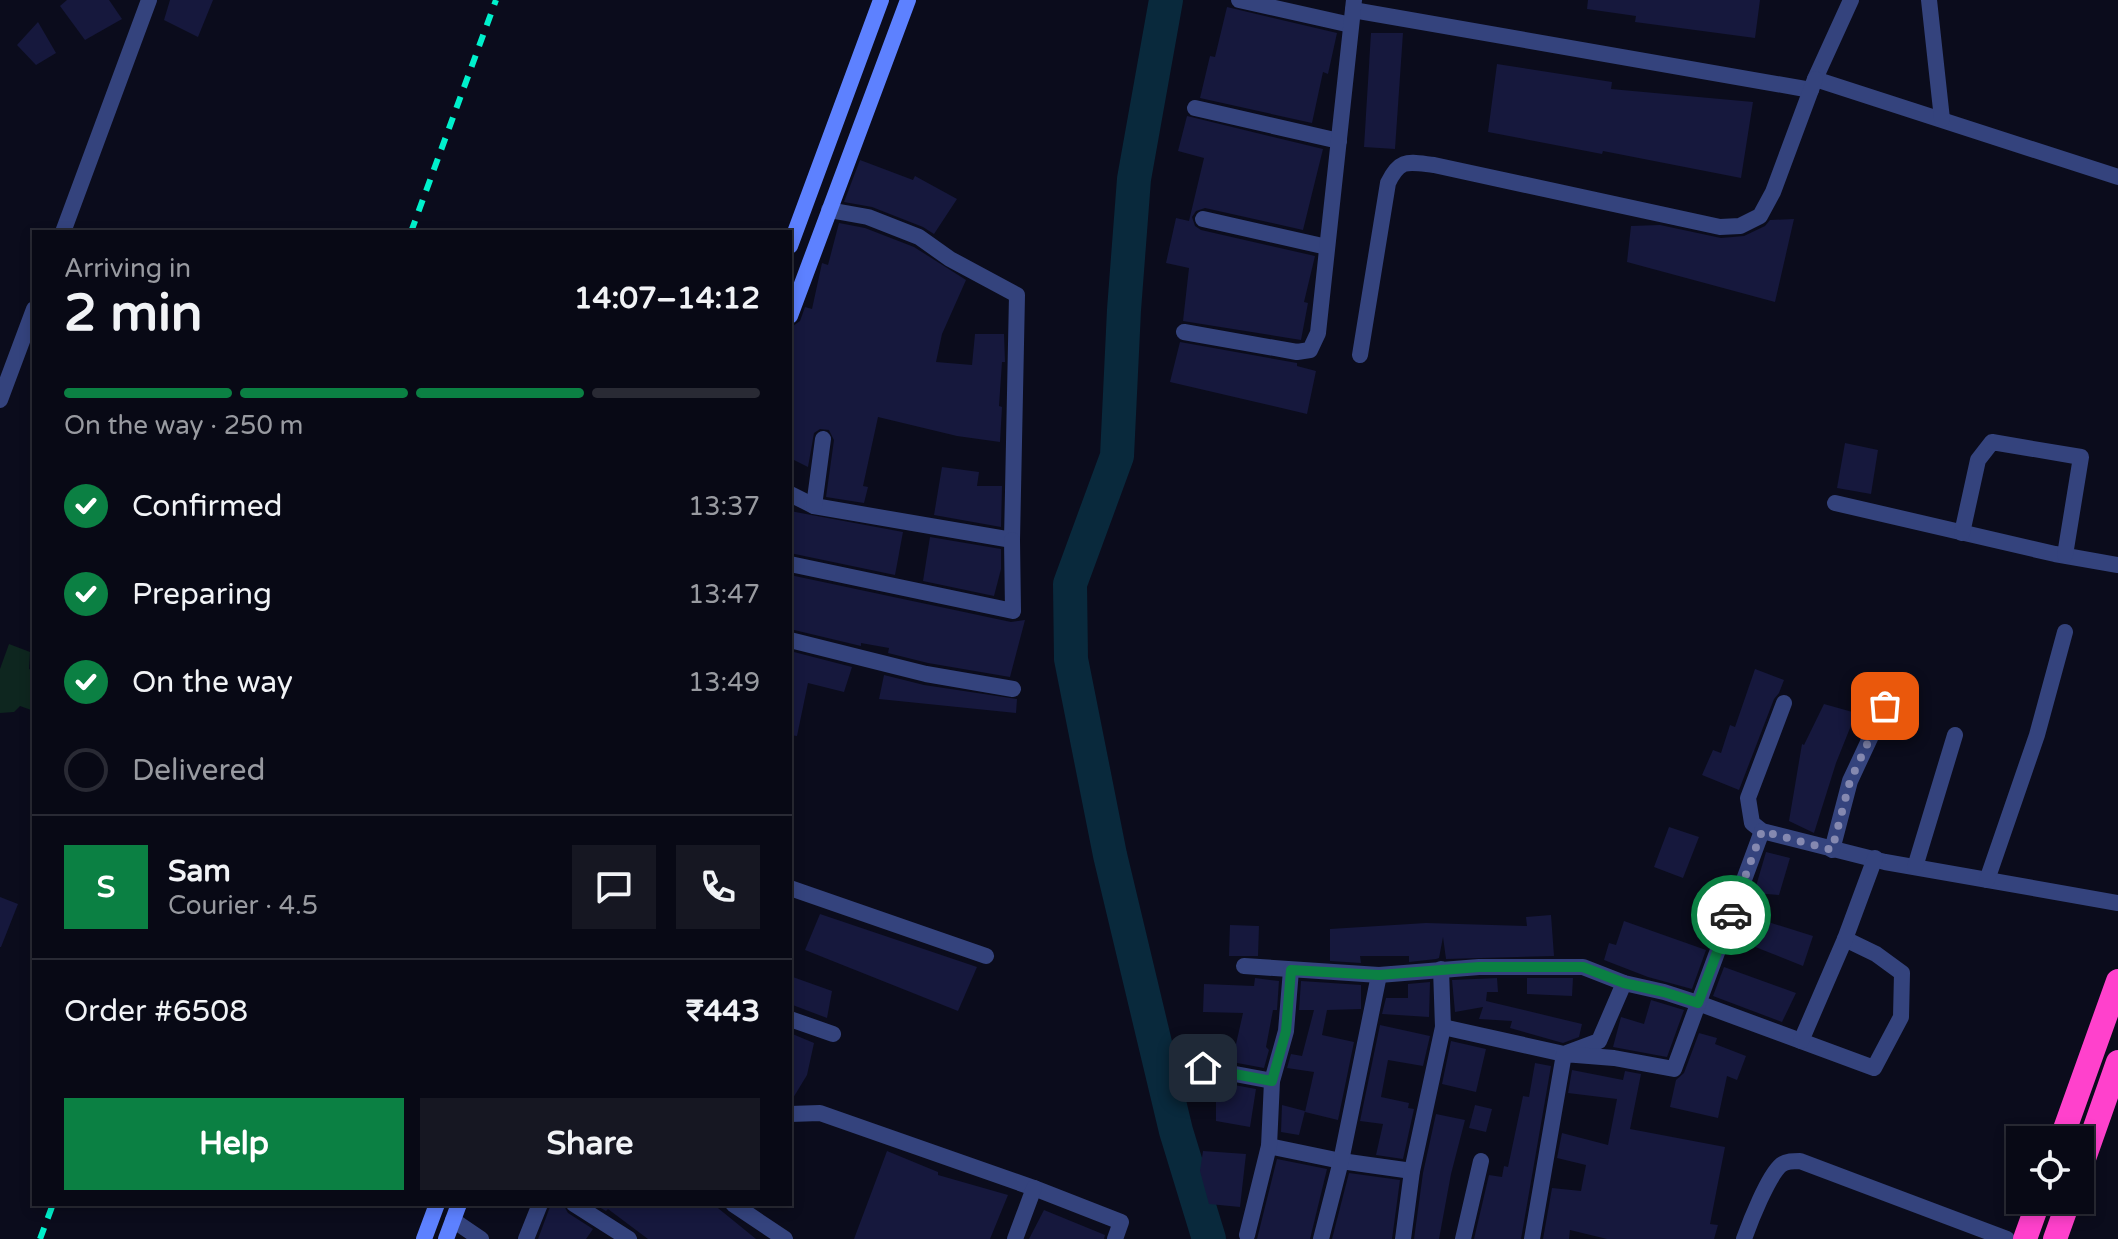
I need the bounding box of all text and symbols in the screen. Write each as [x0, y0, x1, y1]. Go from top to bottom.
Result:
text: Arriving in [64, 253, 191, 284]
text: 14:07–14:12 [574, 280, 760, 317]
text: 2 min [64, 282, 203, 345]
text: On the way · 250 m [64, 410, 303, 441]
icon: check [64, 484, 108, 528]
text: Confirmed [132, 488, 283, 525]
text: 13:37 [688, 491, 760, 522]
icon: check [64, 572, 108, 616]
text: Preparing [132, 576, 272, 613]
text: 13:47 [688, 579, 760, 610]
icon: check [64, 660, 108, 704]
text: On the way [132, 664, 293, 701]
text: 13:49 [688, 667, 760, 698]
pin [1851, 672, 1919, 740]
icon: bag [1863, 684, 1907, 728]
text: Delivered [132, 752, 266, 789]
button: chat [572, 845, 656, 929]
button: phone [676, 845, 760, 929]
text: Sam [168, 853, 231, 890]
text: S [97, 869, 115, 906]
courier [1691, 875, 1771, 955]
text: Courier · 4.5 [168, 890, 318, 921]
icon: car [1709, 893, 1753, 937]
text: Order #6508 [64, 993, 248, 1030]
text: ₹443 [686, 993, 760, 1030]
pin [1169, 1034, 1237, 1102]
icon: home [1181, 1046, 1225, 1090]
button: Help [64, 1098, 404, 1190]
button: Share [420, 1098, 760, 1190]
map controls [2006, 1126, 2094, 1214]
button: locate [2006, 1126, 2094, 1214]

